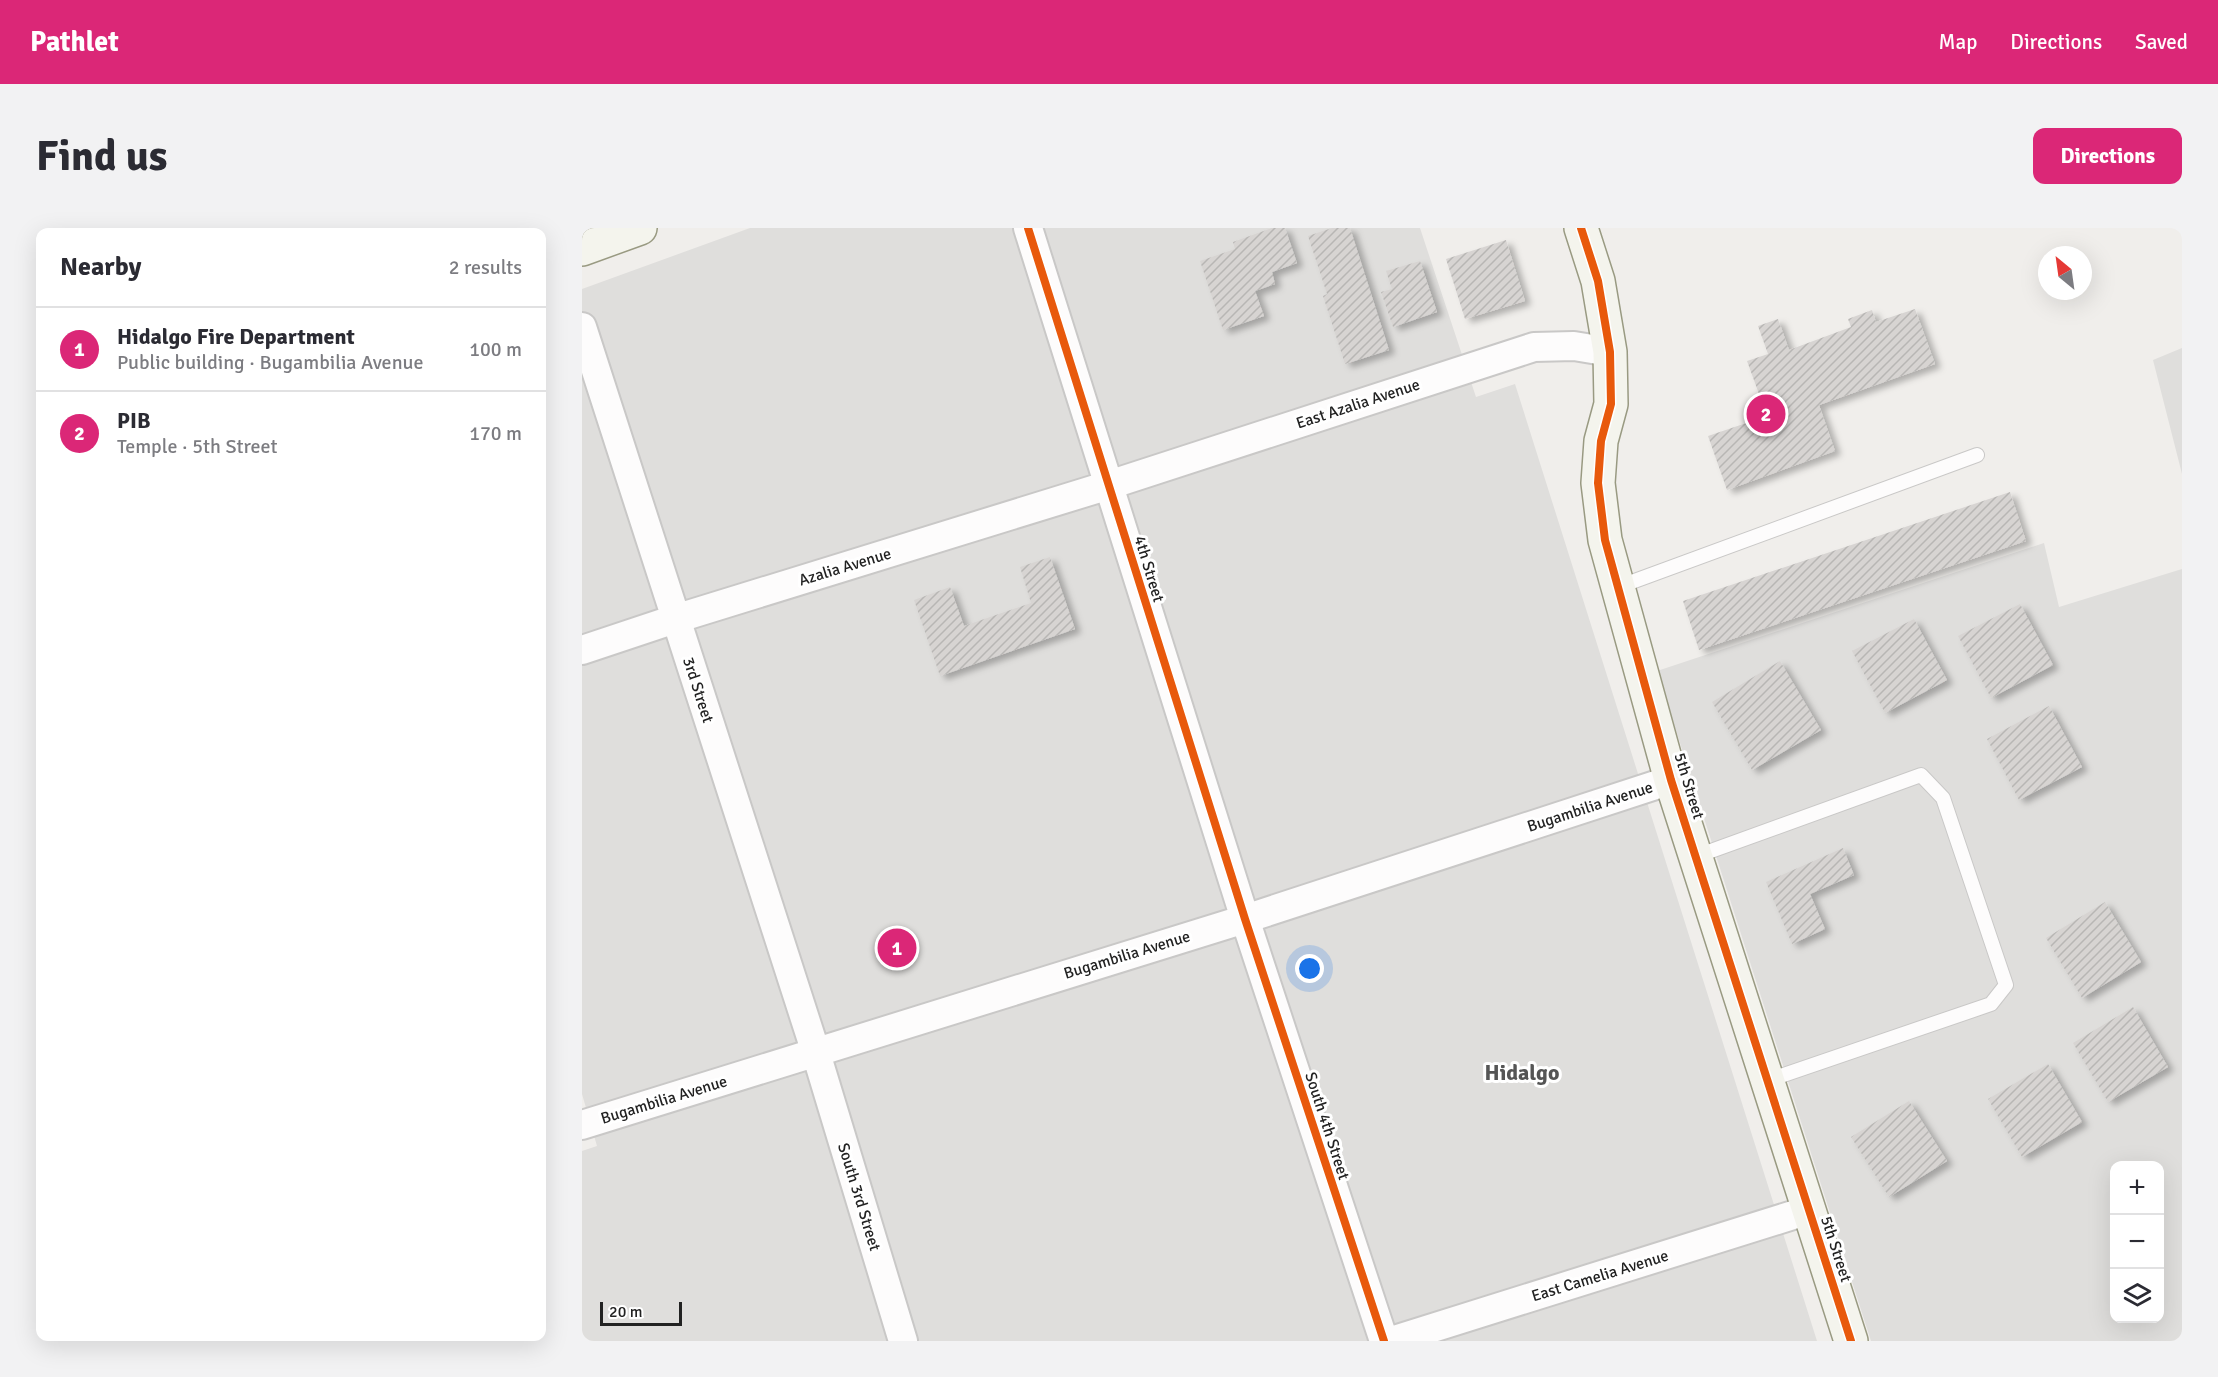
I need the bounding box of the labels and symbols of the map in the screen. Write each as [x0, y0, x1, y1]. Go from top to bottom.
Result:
north arrow [2038, 246, 2092, 300]
street label: East Azalia Avenue [1294, 375, 1422, 433]
pin: 2 [1746, 392, 1786, 436]
street label: 4th Street [1129, 533, 1169, 605]
street label: Azalia Avenue [796, 543, 894, 591]
street label: 3rd Street [678, 655, 718, 726]
street label: 5th Street [1669, 750, 1709, 822]
street label: Bugambilia Avenue [1525, 777, 1655, 837]
pin: 1 [878, 926, 916, 970]
street label: Bugambilia Avenue [1061, 926, 1193, 984]
your location [1295, 954, 1324, 983]
district label: Hidalgo [1485, 1059, 1559, 1086]
street label: South 4th Street [1300, 1070, 1354, 1183]
street label: Bugambilia Avenue [598, 1071, 730, 1129]
street label: South 3rd Street [833, 1141, 885, 1254]
street label: 5th Street [1816, 1213, 1856, 1285]
street label: East Camelia Avenue [1529, 1246, 1671, 1306]
scale bar [600, 1299, 682, 1326]

